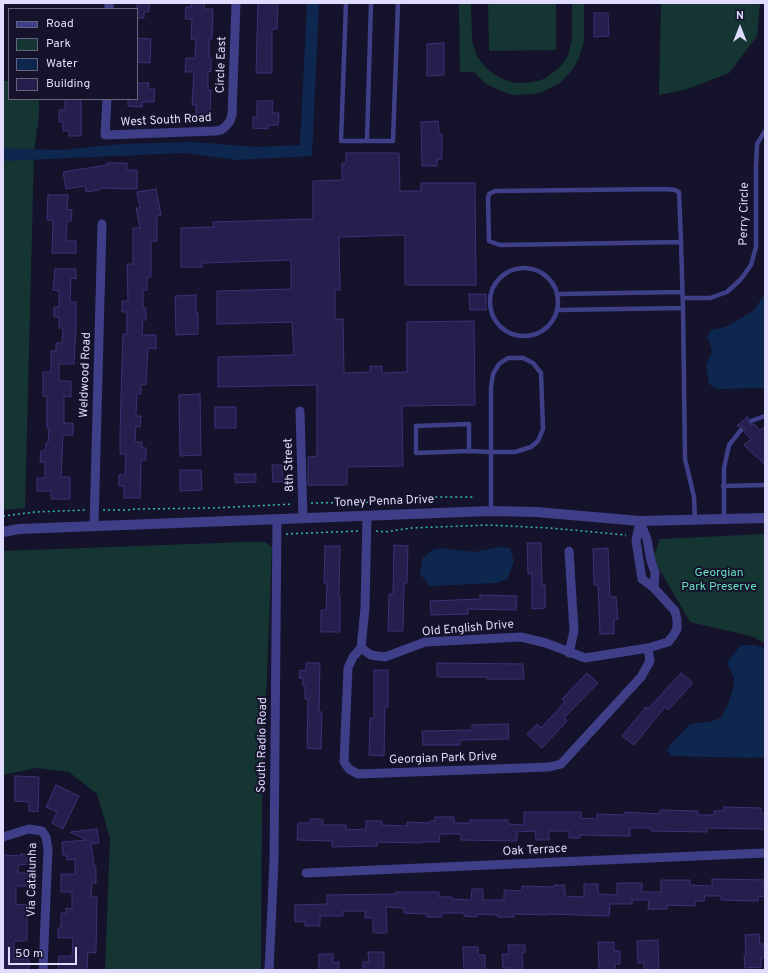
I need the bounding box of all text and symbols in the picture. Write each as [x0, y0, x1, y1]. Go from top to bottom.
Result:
legend [8, 8, 138, 100]
north arrow [720, 8, 760, 48]
text: N [736, 9, 744, 23]
text: Road [46, 16, 74, 32]
text: Park [46, 36, 71, 52]
street label: Circle East [214, 36, 230, 94]
text: Water [46, 56, 78, 72]
text: Building [46, 76, 90, 92]
street label: West South Road [120, 111, 212, 131]
street label: Perry Circle [737, 182, 753, 246]
street label: Weldwood Road [77, 332, 95, 418]
street label: 8th Street [282, 438, 298, 492]
street label: Toney Penna Drive [334, 493, 434, 511]
park label: Georgian Park Preserve [681, 567, 757, 595]
street label: Old English Drive [421, 618, 515, 640]
street label: South Radio Road [255, 697, 271, 793]
street label: Georgian Park Drive [389, 750, 497, 768]
street label: Oak Terrace [502, 842, 568, 860]
street label: Via Catalunha [25, 843, 41, 917]
scale bar [10, 939, 79, 965]
text: 50 m [15, 946, 43, 962]

